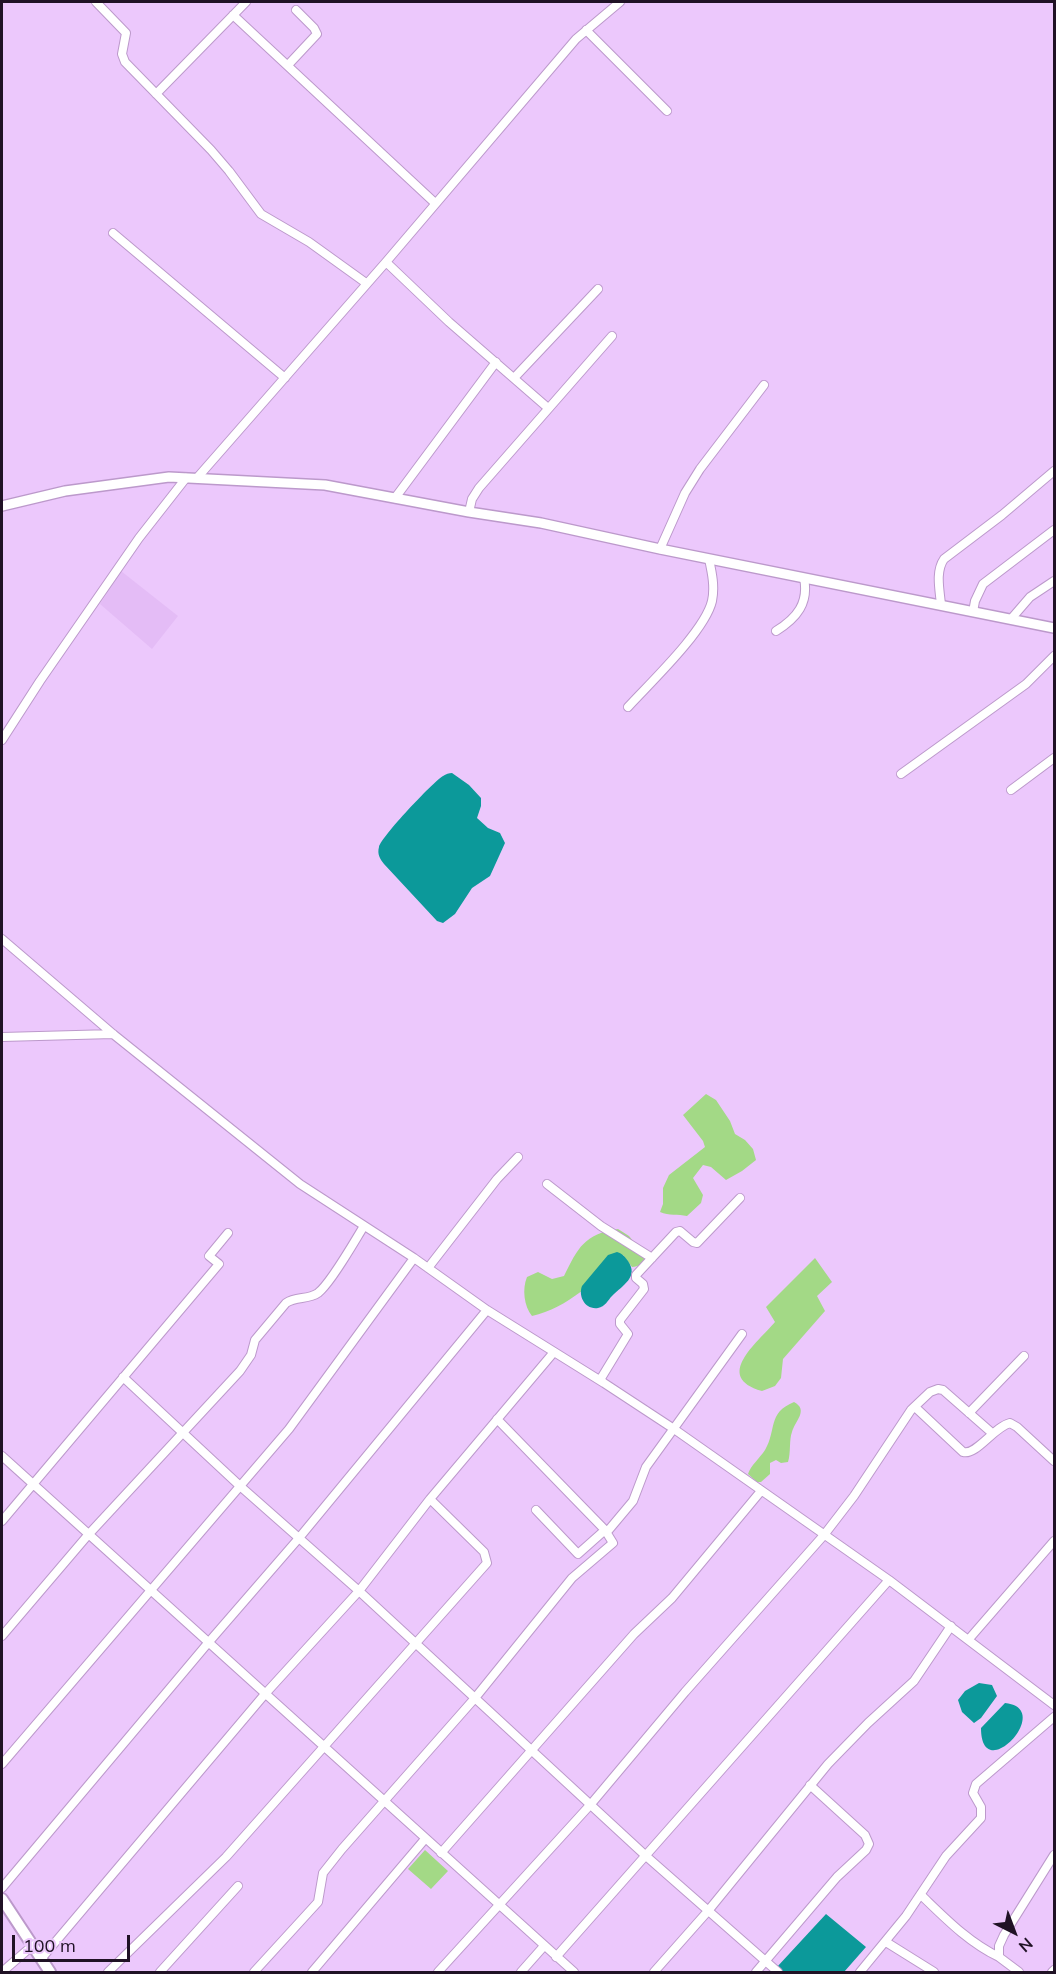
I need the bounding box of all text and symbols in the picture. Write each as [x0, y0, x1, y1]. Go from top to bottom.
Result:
north arrow [984, 1902, 1044, 1962]
scale bar [15, 1923, 134, 1961]
text: 100 m [23, 1934, 76, 1957]
text: N [1015, 1934, 1037, 1957]

